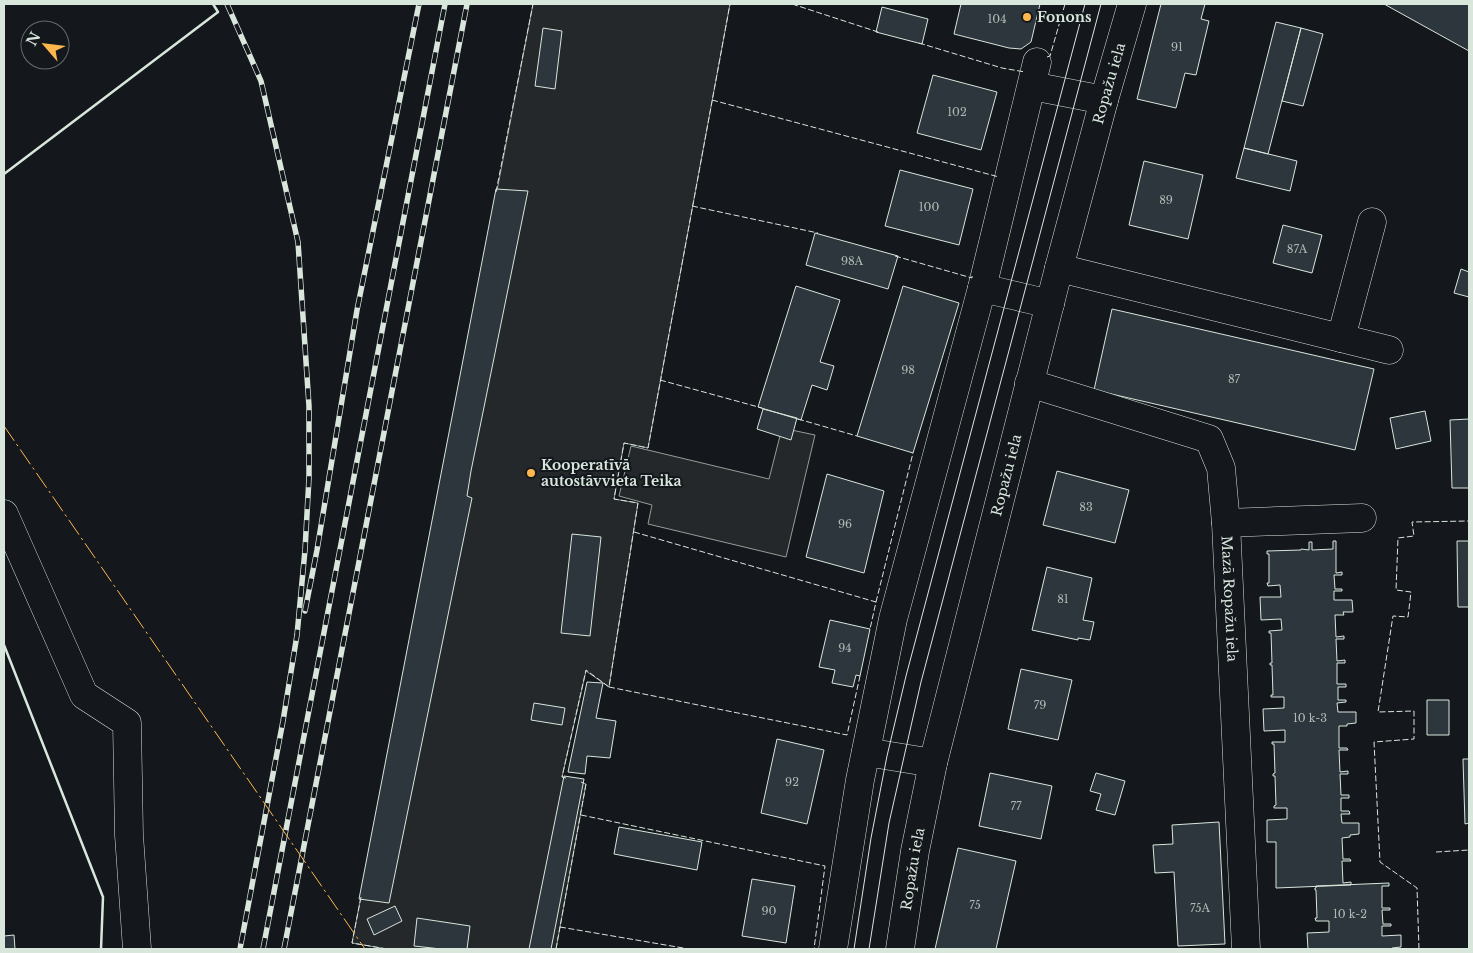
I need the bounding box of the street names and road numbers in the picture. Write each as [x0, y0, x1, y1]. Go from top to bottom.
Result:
street label: Ropažu iela [1089, 40, 1129, 126]
street label: Ropažu iela [987, 432, 1025, 518]
street label: Mazā Ropažu iela [1218, 535, 1242, 662]
street label: Ropažu iela [897, 826, 929, 912]

